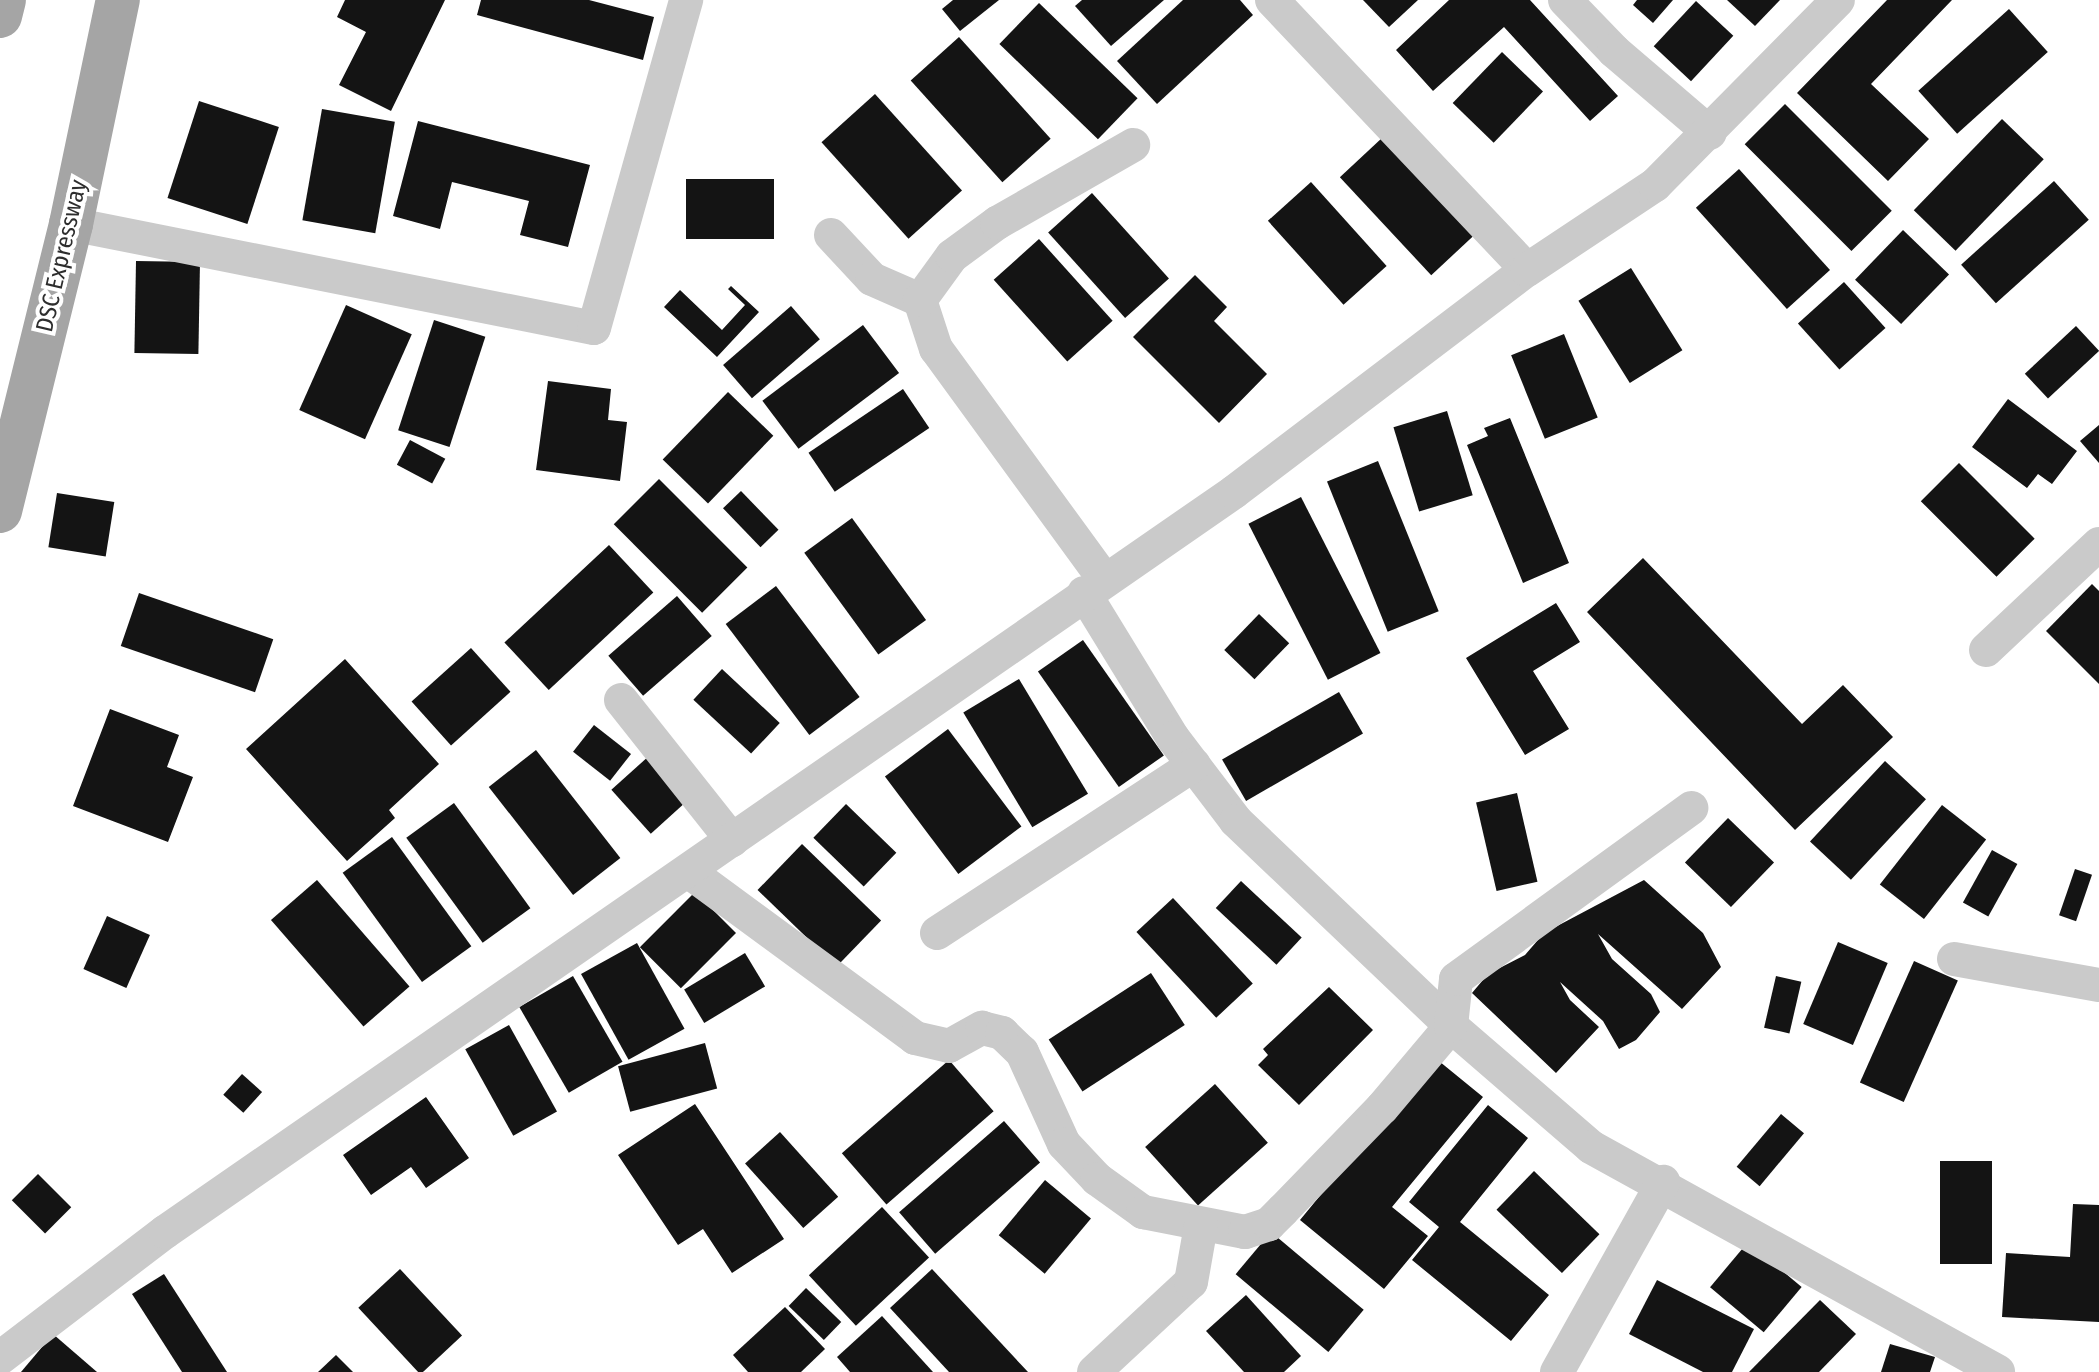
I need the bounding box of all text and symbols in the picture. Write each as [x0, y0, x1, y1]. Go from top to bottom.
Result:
street label: DSC Expressway [30, 177, 94, 335]

